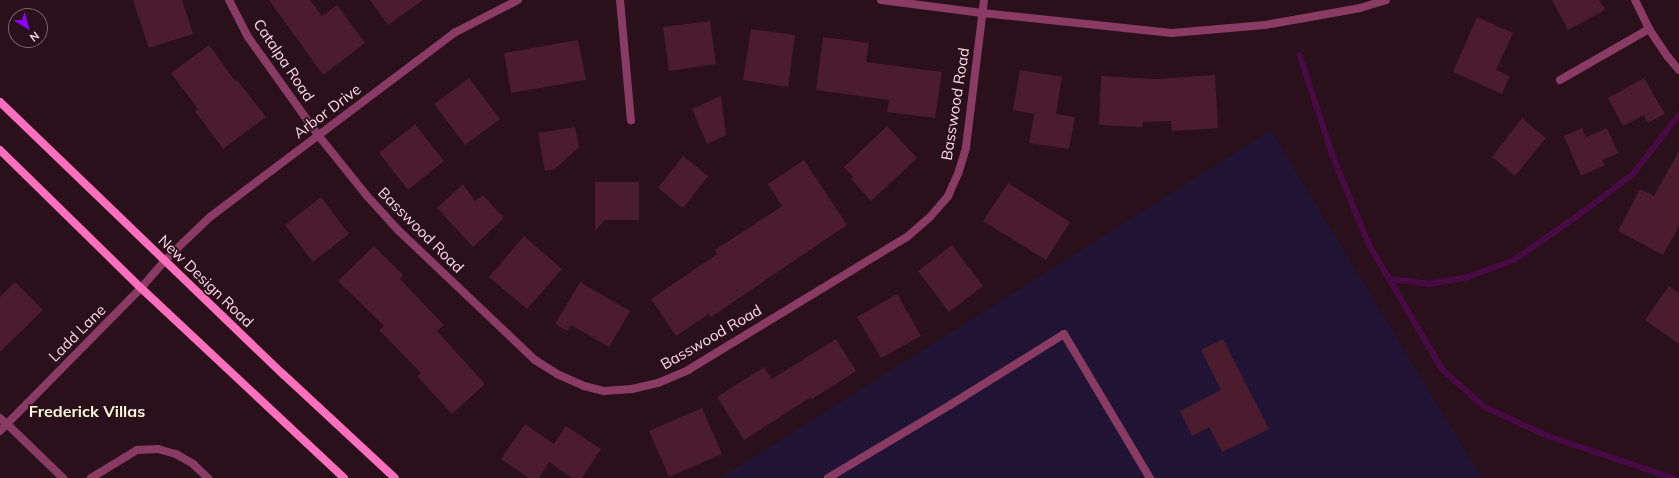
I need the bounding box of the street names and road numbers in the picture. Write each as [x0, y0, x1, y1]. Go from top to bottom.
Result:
street label: Catalpa Road [250, 15, 318, 105]
street label: Basswood Road [937, 46, 973, 162]
street label: Arbor Drive [290, 80, 364, 142]
street label: Basswood Road [374, 183, 468, 277]
street label: New Design Road [155, 231, 257, 331]
street label: Ladd Lane [45, 301, 109, 365]
street label: Basswood Road [657, 301, 765, 373]

